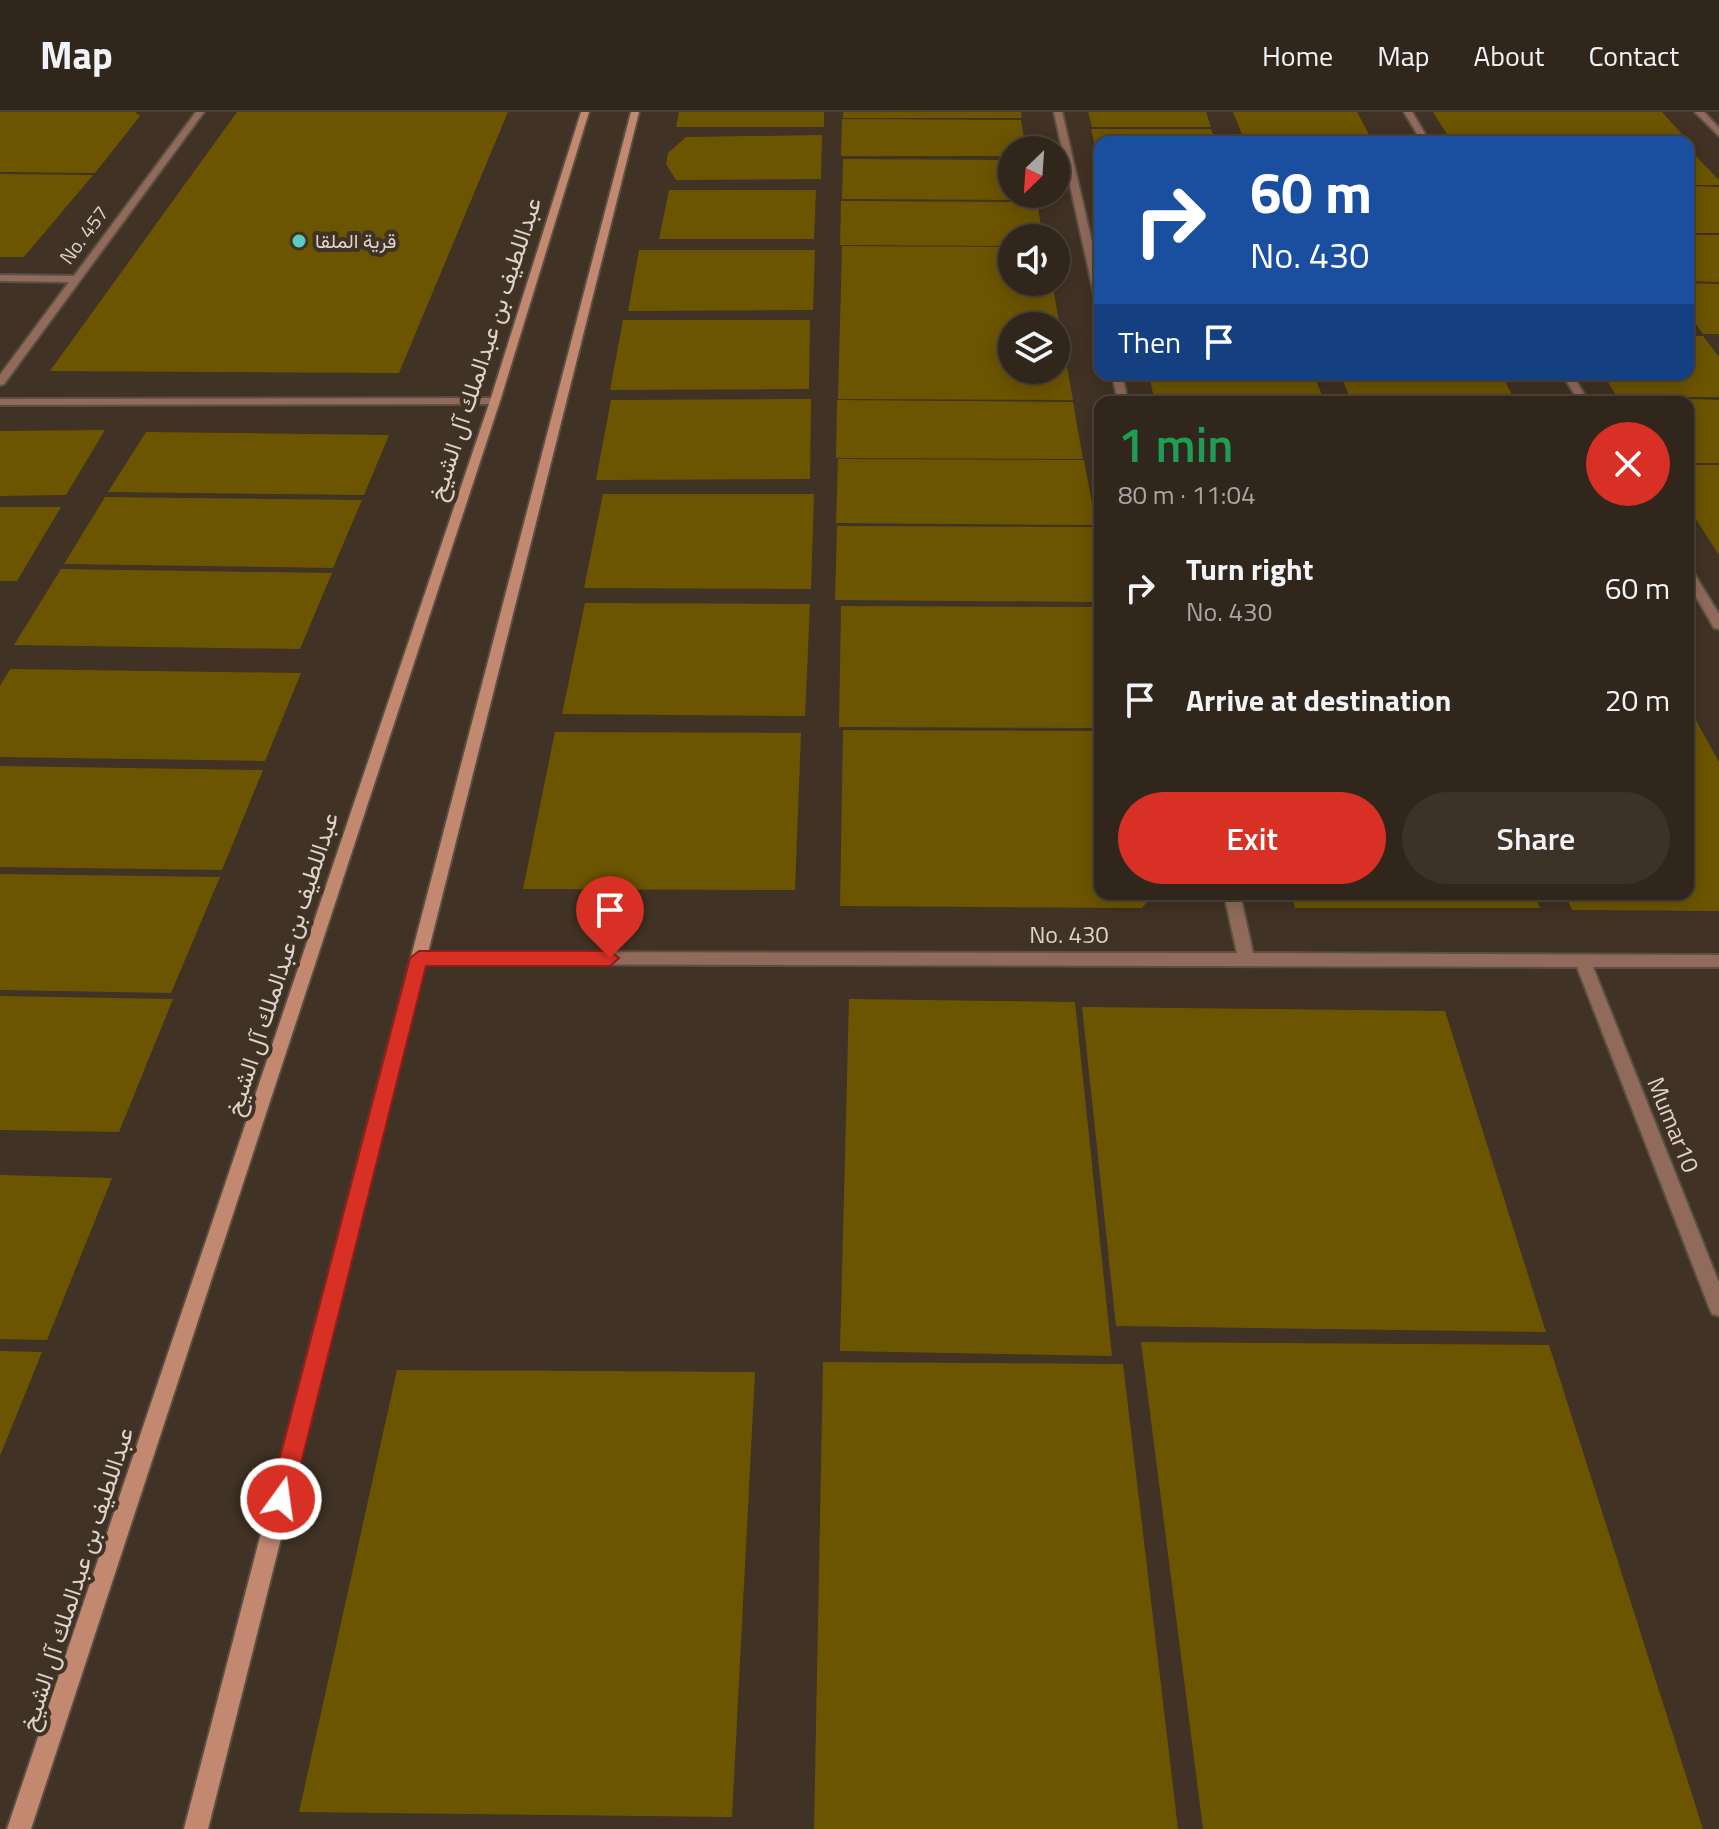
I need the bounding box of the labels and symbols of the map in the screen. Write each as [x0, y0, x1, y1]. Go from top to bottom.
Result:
north arrow [998, 136, 1070, 208]
street label: عبداللطيف بن عبدالملك آل الشيخ [418, 192, 550, 505]
street label: No. 457 [51, 199, 116, 271]
place label: قرية الملقا [315, 225, 396, 256]
marker: قرية الملقا [290, 232, 308, 250]
street label: عبداللطيف بن عبدالملك آل الشيخ [215, 807, 347, 1120]
pin [576, 876, 644, 958]
street label: No. 430 [1029, 916, 1109, 952]
street label: Mumar10 [1638, 1071, 1709, 1178]
street label: عبداللطيف بن عبدالملك آل الشيخ [10, 1422, 142, 1735]
position arrow [239, 1457, 323, 1541]

